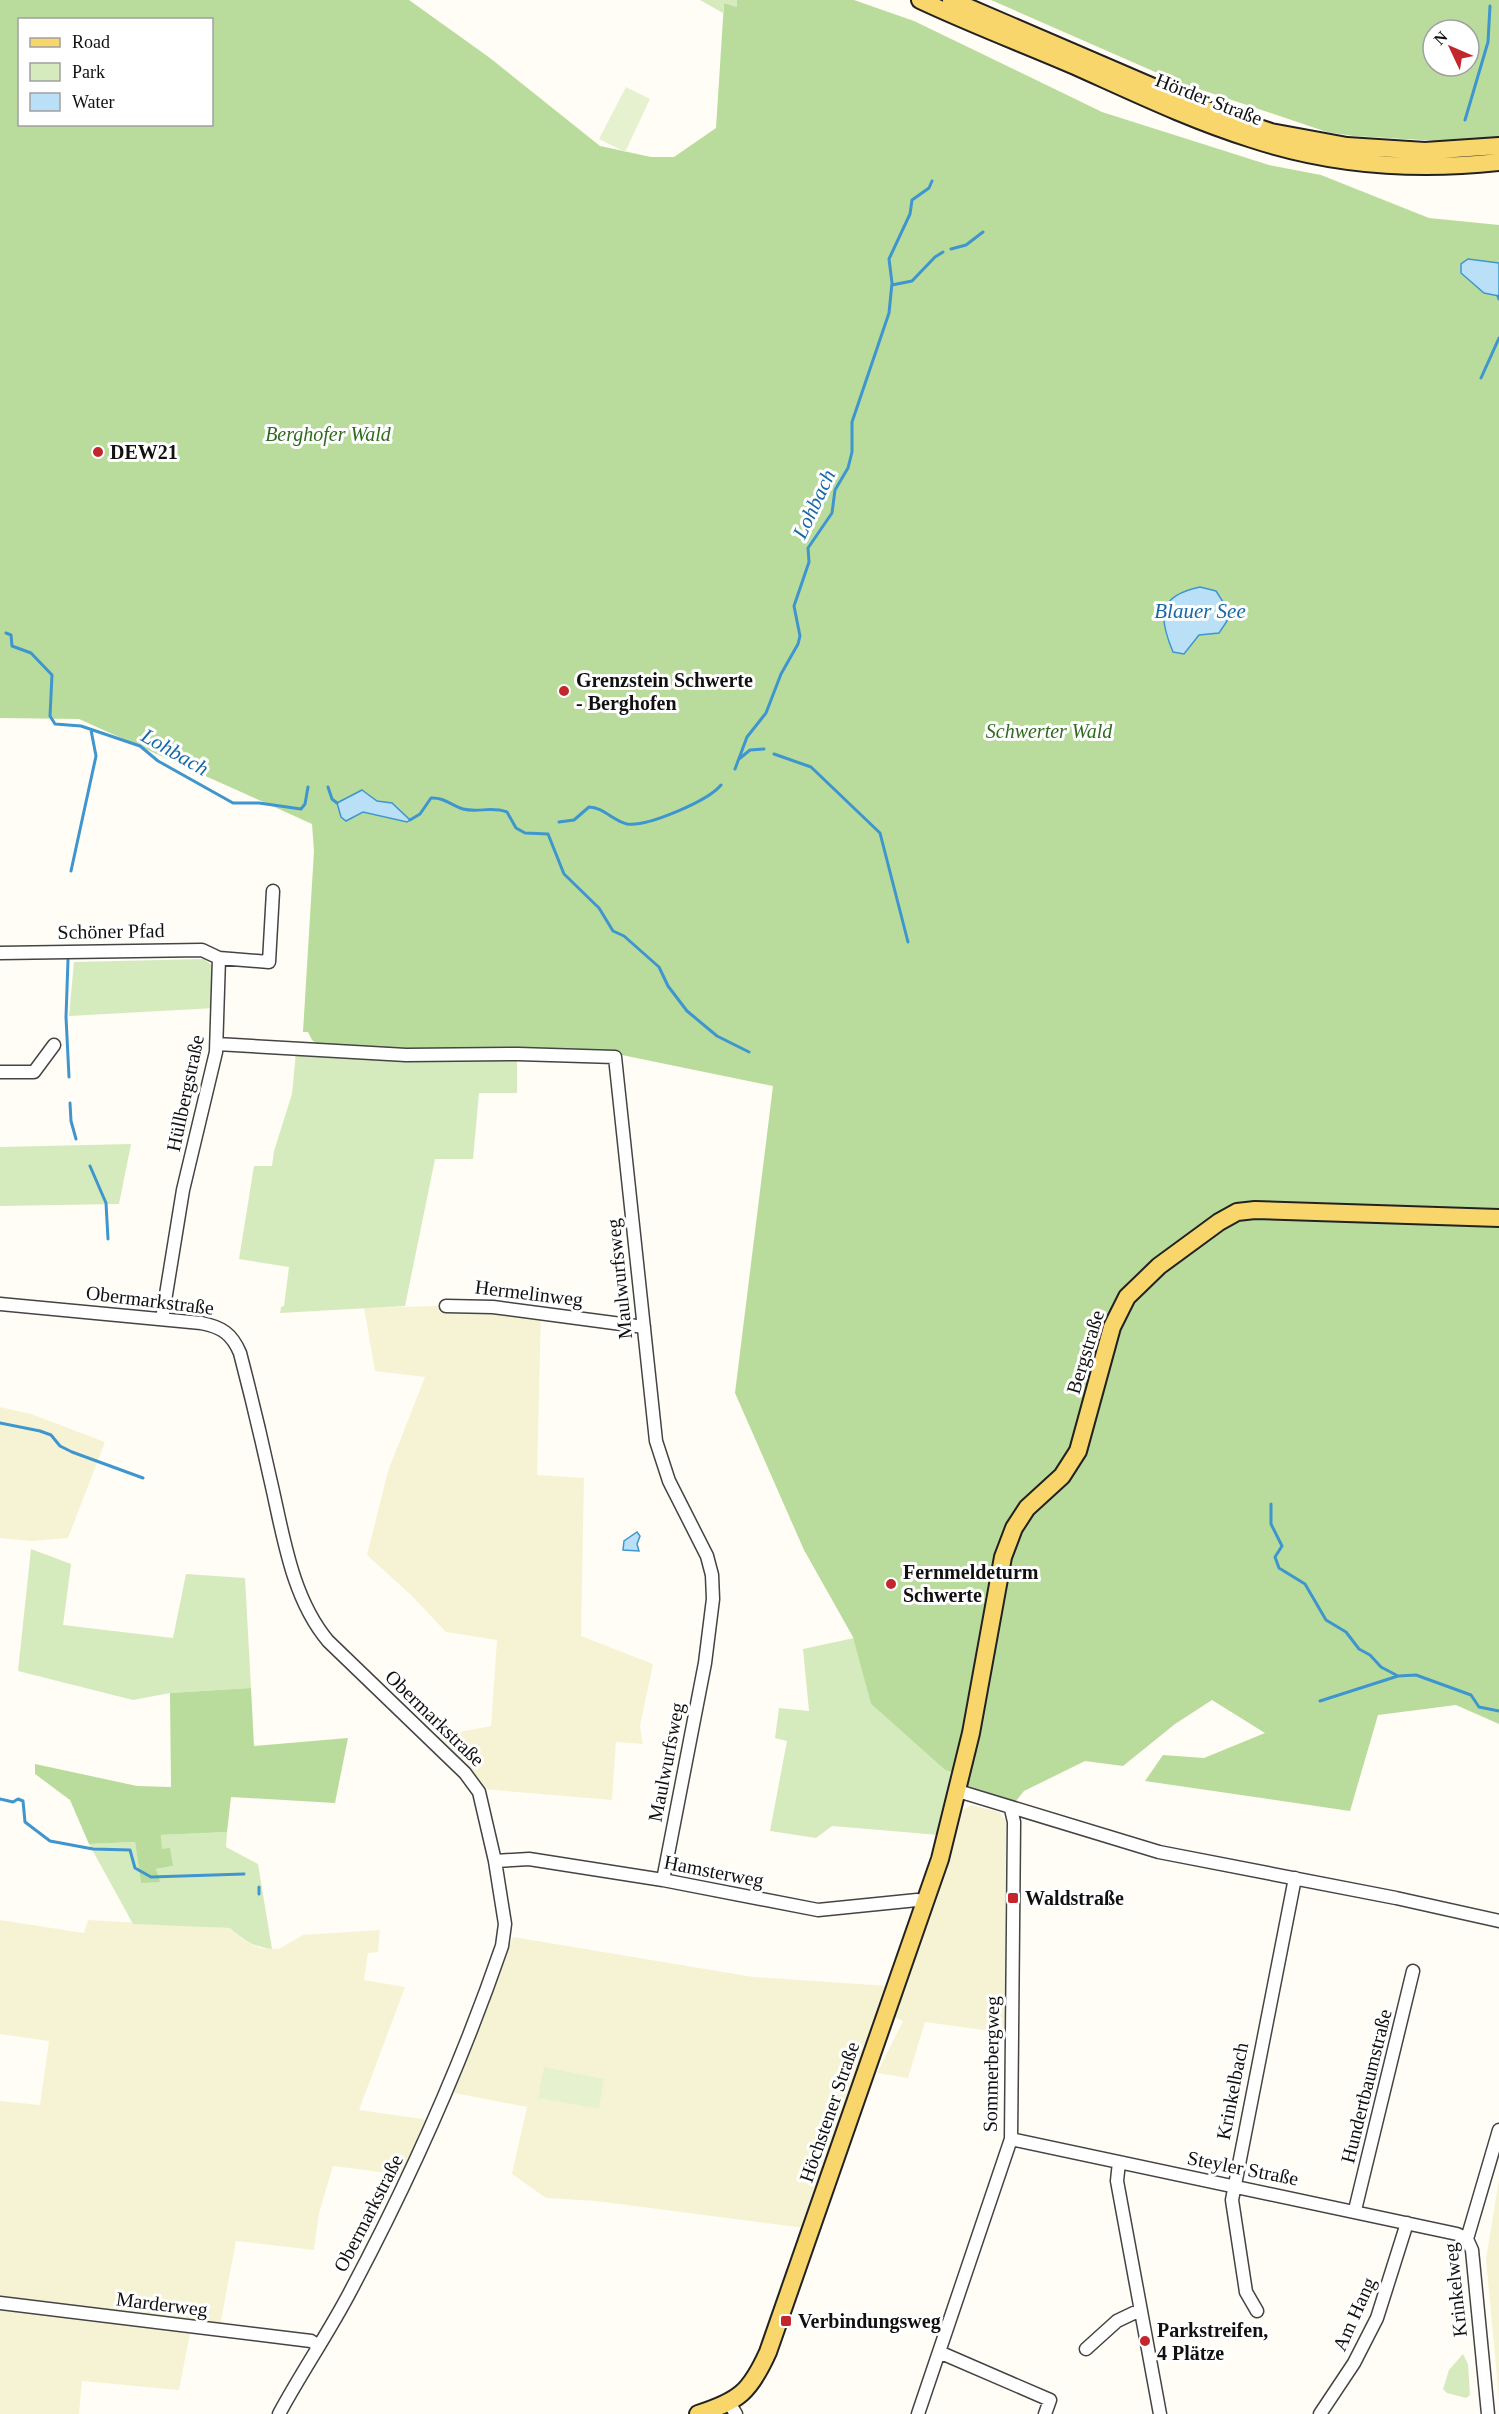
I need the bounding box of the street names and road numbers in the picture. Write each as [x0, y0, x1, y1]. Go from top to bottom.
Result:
street label: Hörder Straße [1152, 69, 1266, 130]
street label: Schöner Pfad [57, 919, 165, 943]
street label: Hüllbergstraße [162, 1033, 209, 1153]
street label: Maulwurfsweg [602, 1218, 637, 1340]
street label: Hermelinweg [474, 1275, 584, 1312]
street label: Obermarkstraße [85, 1281, 215, 1319]
street label: Bergstraße [1062, 1307, 1109, 1397]
street label: Obermarkstraße [381, 1665, 489, 1771]
street label: Maulwurfsweg [644, 1700, 689, 1824]
street label: Hamsterweg [662, 1851, 766, 1892]
street label: Sommerbergweg [979, 1996, 1004, 2132]
street label: Hundertbaumstraße [1336, 2007, 1396, 2165]
street label: Höchstener Straße [795, 2039, 863, 2185]
street label: Krinkelbach [1212, 2040, 1252, 2142]
street label: Steyler Straße [1185, 2146, 1301, 2191]
street label: Obermarkstraße [329, 2151, 407, 2275]
street label: Krinkelweg [1439, 2242, 1472, 2338]
street label: Am Hang [1328, 2274, 1381, 2355]
street label: Marderweg [115, 2287, 209, 2322]

